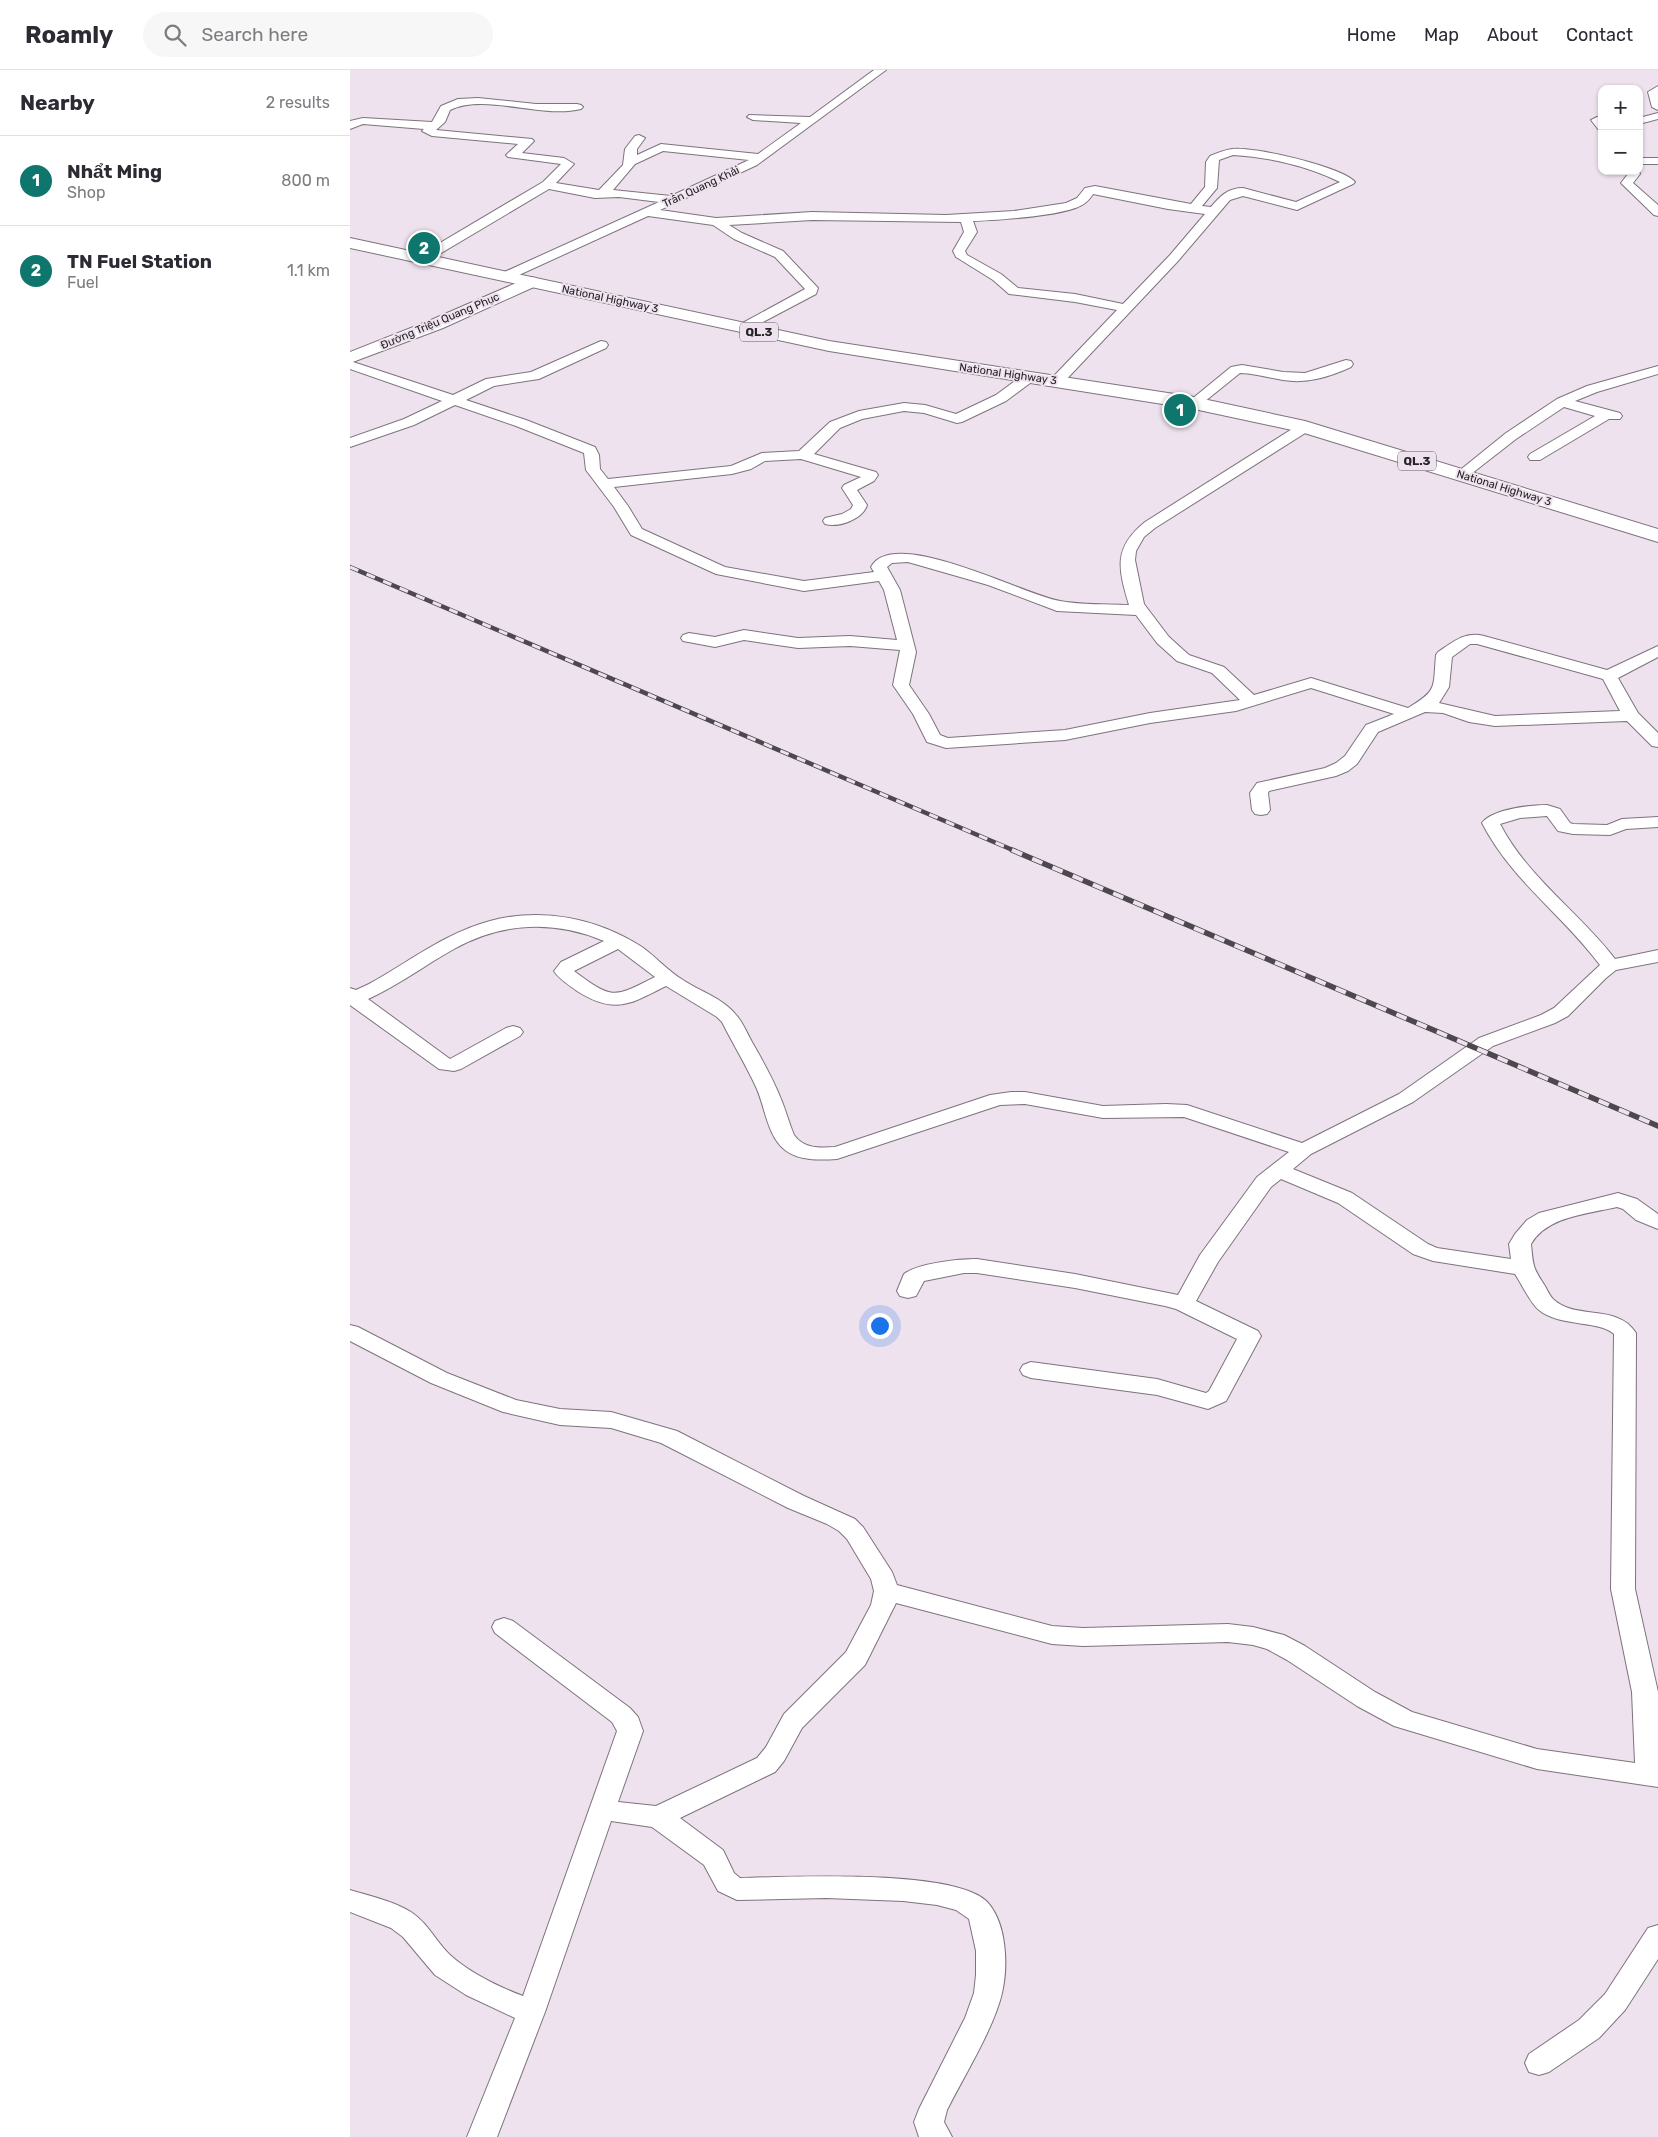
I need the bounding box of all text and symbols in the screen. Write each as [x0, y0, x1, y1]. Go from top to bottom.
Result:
search box [143, 12, 493, 57]
text: Roamly [25, 21, 113, 49]
icon: search [161, 21, 189, 49]
text: Search here [201, 23, 308, 46]
text: Home [1347, 24, 1396, 46]
text: Map [1424, 24, 1459, 46]
text: About [1487, 24, 1538, 46]
text: Contact [1566, 24, 1633, 46]
map controls [1598, 85, 1643, 175]
button: + [1598, 85, 1643, 130]
text: Nearby [20, 90, 95, 115]
text: 2 results [266, 93, 330, 112]
button: − [1598, 130, 1643, 175]
text: Nhẩt Ming [67, 160, 162, 183]
street label: Trần Quang Khải [660, 162, 741, 210]
text: 1 [32, 171, 40, 190]
text: 800 m [281, 171, 330, 190]
text: Shop [67, 183, 105, 202]
pin: 2 [408, 229, 440, 267]
text: TN Fuel Station [67, 250, 212, 273]
text: 2 [31, 261, 41, 280]
text: 1.1 km [287, 261, 330, 280]
text: Fuel [67, 273, 99, 292]
street label: National Highway 3 [560, 282, 660, 316]
street label: Đường Triệu Quang Phục [379, 290, 501, 352]
road number: QL.3 [740, 322, 778, 342]
street label: National Highway 3 [958, 361, 1058, 387]
pin: 1 [1164, 391, 1196, 429]
road number: QL.3 [1398, 452, 1436, 471]
street label: National Highway 3 [1455, 467, 1553, 509]
your location [867, 1313, 893, 1339]

